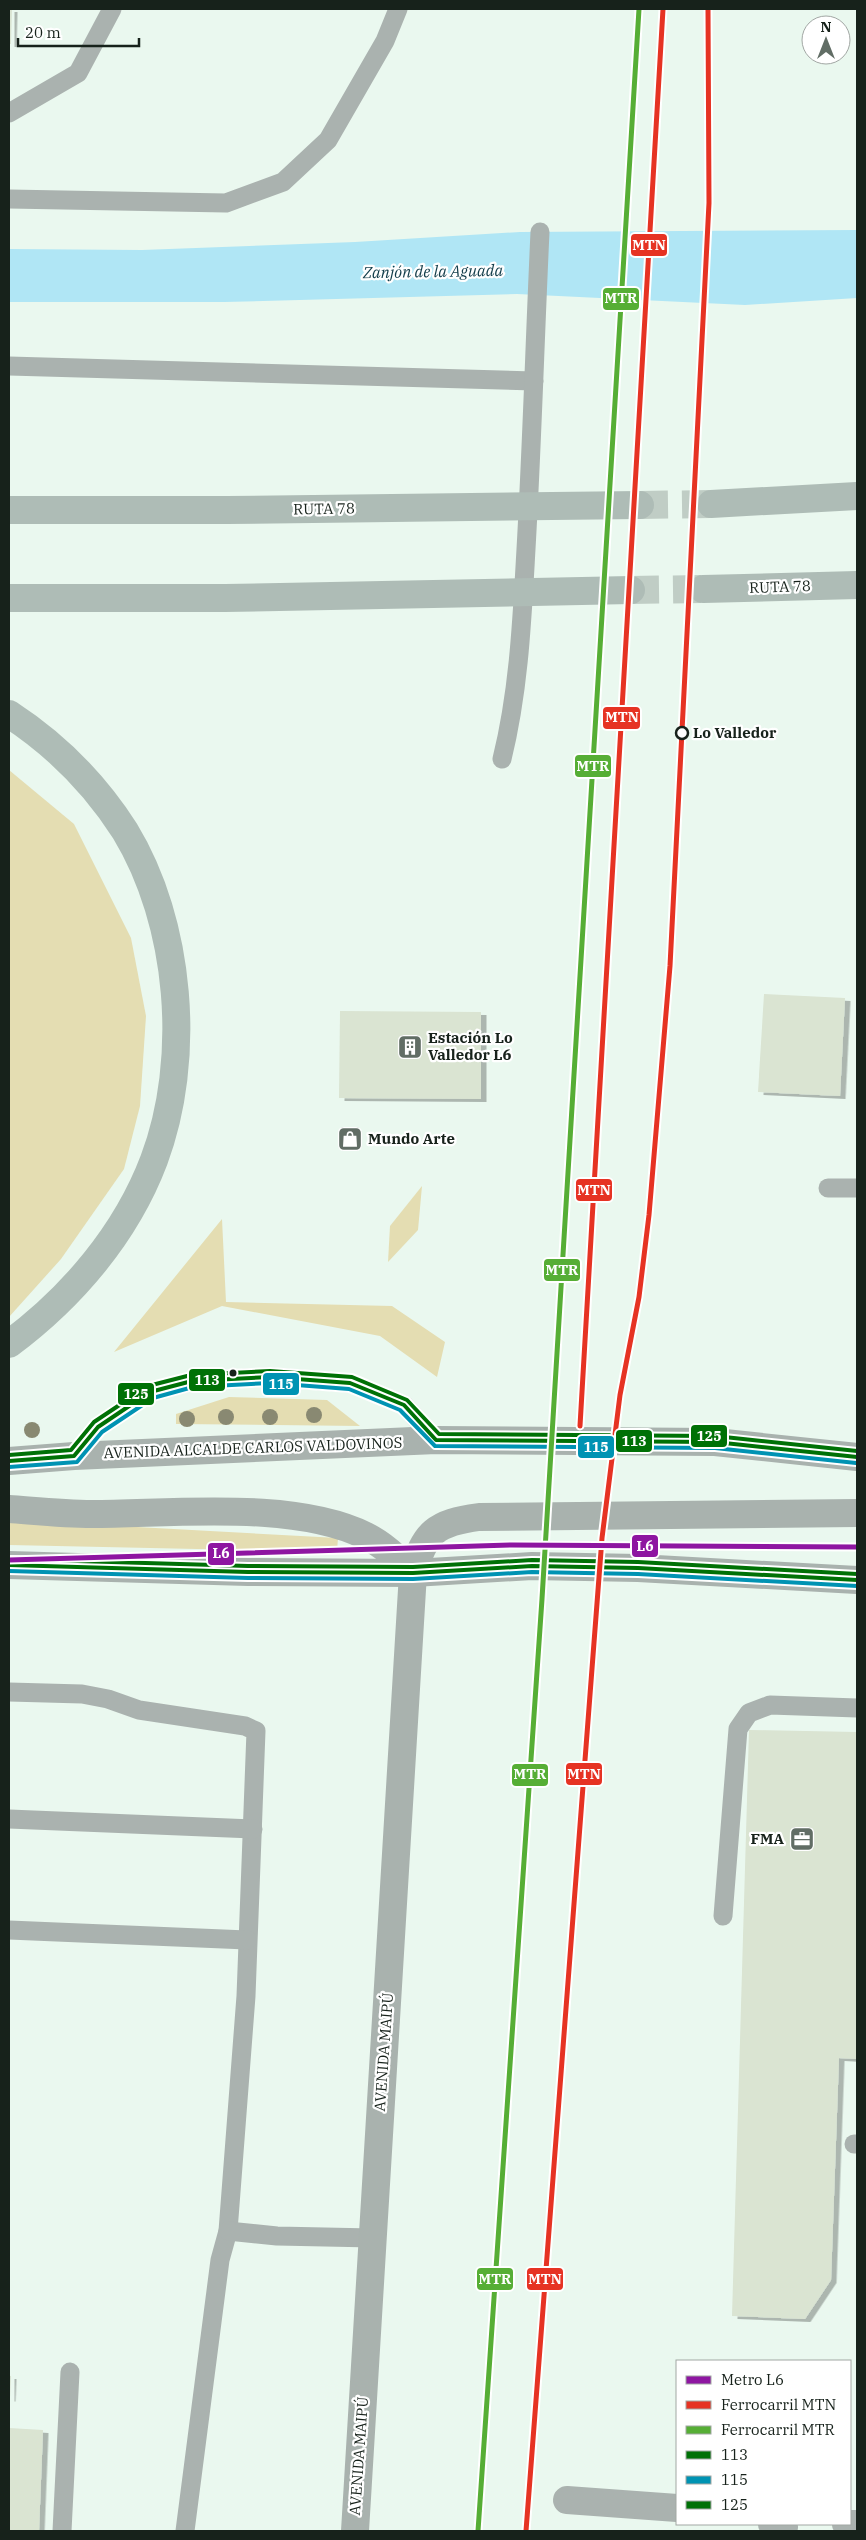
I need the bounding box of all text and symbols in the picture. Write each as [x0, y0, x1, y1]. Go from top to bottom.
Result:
scale bar [18, 15, 139, 47]
north arrow [801, 15, 851, 65]
text: N [820, 18, 832, 36]
text: 20 m [25, 23, 61, 42]
line badge: MTN [630, 233, 668, 257]
text: MTN [632, 236, 666, 254]
water label: Zanjón de la Aguada [362, 260, 504, 282]
line badge: MTR [602, 287, 640, 311]
text: MTR [605, 289, 638, 307]
street label: RUTA 78 [293, 498, 355, 519]
street label: RUTA 78 [749, 576, 811, 597]
line badge: MTN [602, 706, 641, 730]
text: MTN [605, 708, 639, 726]
place label: Lo Valledor [693, 723, 777, 742]
marker: Lo Valledor [675, 726, 689, 740]
line badge: MTR [574, 754, 612, 778]
text: MTR [577, 757, 610, 775]
place label: Estación Lo Valledor L6 [428, 1028, 513, 1064]
building icon: Estación Lo Valledor L6 [397, 1034, 423, 1060]
shop icon: Mundo Arte [337, 1126, 363, 1152]
place label: Mundo Arte [368, 1129, 455, 1148]
line badge: MTN [575, 1178, 613, 1202]
text: MTN [577, 1181, 611, 1199]
line badge: MTR [543, 1258, 581, 1282]
text: MTR [546, 1261, 579, 1279]
line badge: 113 [188, 1368, 226, 1392]
unlabelled marker [228, 1368, 238, 1378]
text: 113 [194, 1371, 220, 1389]
line badge: 115 [262, 1372, 300, 1396]
text: 115 [268, 1375, 294, 1393]
line badge: 125 [117, 1382, 155, 1406]
text: 125 [123, 1385, 149, 1403]
line badge: 125 [690, 1424, 728, 1448]
text: 125 [696, 1427, 722, 1445]
line badge: 113 [615, 1429, 653, 1453]
text: 113 [621, 1432, 647, 1450]
street label: AVENIDA ALCALDE CARLOS VALDOVINOS [103, 1433, 403, 1462]
line badge: 115 [577, 1435, 615, 1459]
text: 115 [583, 1438, 609, 1456]
line badge: L6 [631, 1534, 659, 1558]
text: L6 [636, 1537, 654, 1555]
line badge: L6 [207, 1542, 235, 1566]
text: L6 [212, 1544, 230, 1562]
line badge: MTN [565, 1762, 603, 1786]
line badge: MTR [511, 1763, 549, 1787]
text: MTR [514, 1765, 547, 1783]
text: MTN [567, 1765, 601, 1783]
office icon: FMA [789, 1826, 815, 1852]
place label: FMA [750, 1829, 785, 1848]
street label: AVENIDA MAIPÚ [370, 1992, 397, 2112]
line badge: MTR [476, 2267, 514, 2291]
line badge: MTN [526, 2267, 564, 2291]
text: MTR [479, 2270, 512, 2288]
text: MTN [528, 2270, 562, 2288]
legend [676, 2360, 851, 2525]
text: Metro L6 [721, 2370, 784, 2389]
text: Ferrocarril MTN [721, 2395, 836, 2414]
street label: AVENIDA MAIPÚ [345, 2396, 372, 2516]
text: Ferrocarril MTR [721, 2420, 835, 2439]
text: 113 [721, 2445, 748, 2464]
text: 115 [721, 2470, 748, 2489]
text: 125 [721, 2495, 748, 2514]

